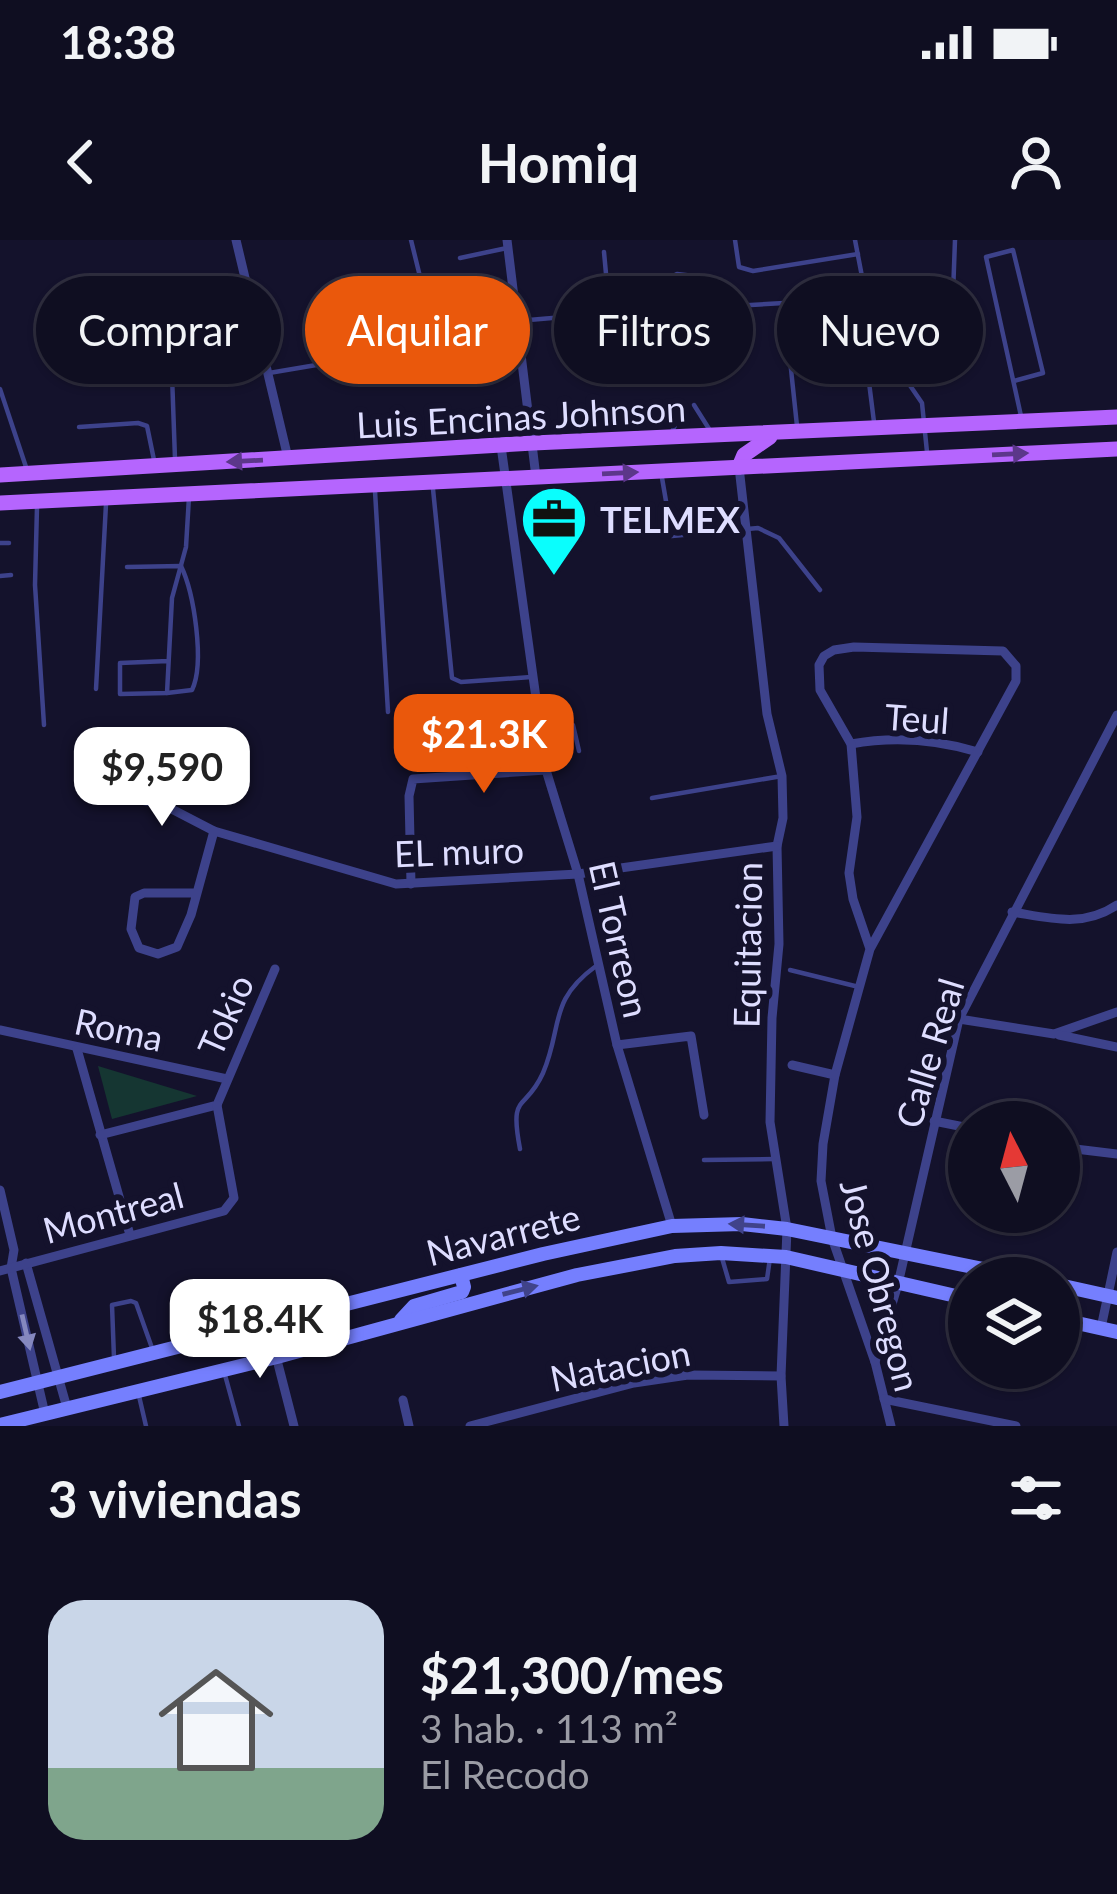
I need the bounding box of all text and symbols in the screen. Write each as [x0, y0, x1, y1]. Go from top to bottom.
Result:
text: 18:38 [60, 15, 176, 69]
icon: back [48, 129, 114, 195]
icon: person [1003, 129, 1069, 195]
text: Homiq [478, 130, 639, 195]
chip: Comprar [36, 276, 281, 384]
chip: Alquilar [305, 276, 530, 384]
chip: Filtros [554, 276, 753, 384]
chip: Nuevo [777, 276, 983, 384]
street label: Luis Encinas Johnson [355, 385, 687, 447]
one-way arrow [992, 444, 1030, 463]
one-way arrow [225, 452, 263, 471]
one-way arrow [602, 463, 640, 482]
office icon: TELMEX [519, 484, 589, 578]
place label: TELMEX [600, 497, 741, 541]
pin: $21.3K [386, 694, 582, 796]
street label: Teul [883, 694, 951, 742]
text: $21.3K [421, 710, 547, 756]
pin: $9,590 [64, 727, 260, 829]
text: $9,590 [101, 743, 223, 789]
street label: EL muro [393, 827, 525, 875]
street label: El Torreon [581, 856, 659, 1022]
street label: Equitacion [724, 862, 770, 1028]
street label: Tokio [188, 967, 262, 1063]
street label: Calle Real [885, 973, 973, 1133]
street label: Roma [71, 998, 167, 1060]
north arrow [948, 1101, 1080, 1233]
map controls [948, 1101, 1080, 1389]
street label: Montreal [38, 1172, 188, 1252]
street label: Jose Obregon [832, 1174, 930, 1396]
street label: Navarrete [422, 1194, 584, 1274]
one-way arrow [728, 1216, 765, 1235]
button: layers [948, 1257, 1080, 1389]
pin: $18.4K [162, 1279, 358, 1381]
one-way arrow [501, 1279, 538, 1298]
text: $18.4K [197, 1295, 323, 1341]
one-way arrow [17, 1313, 36, 1351]
street label: Natacion [546, 1330, 694, 1400]
icon: filters [1003, 1465, 1069, 1531]
text: 3 viviendas [48, 1468, 302, 1529]
text: $21,300/mes [420, 1644, 724, 1705]
icon: home [144, 1648, 288, 1792]
text: 3 hab. · 113 m² [420, 1705, 678, 1751]
text: El Recodo [420, 1751, 590, 1797]

